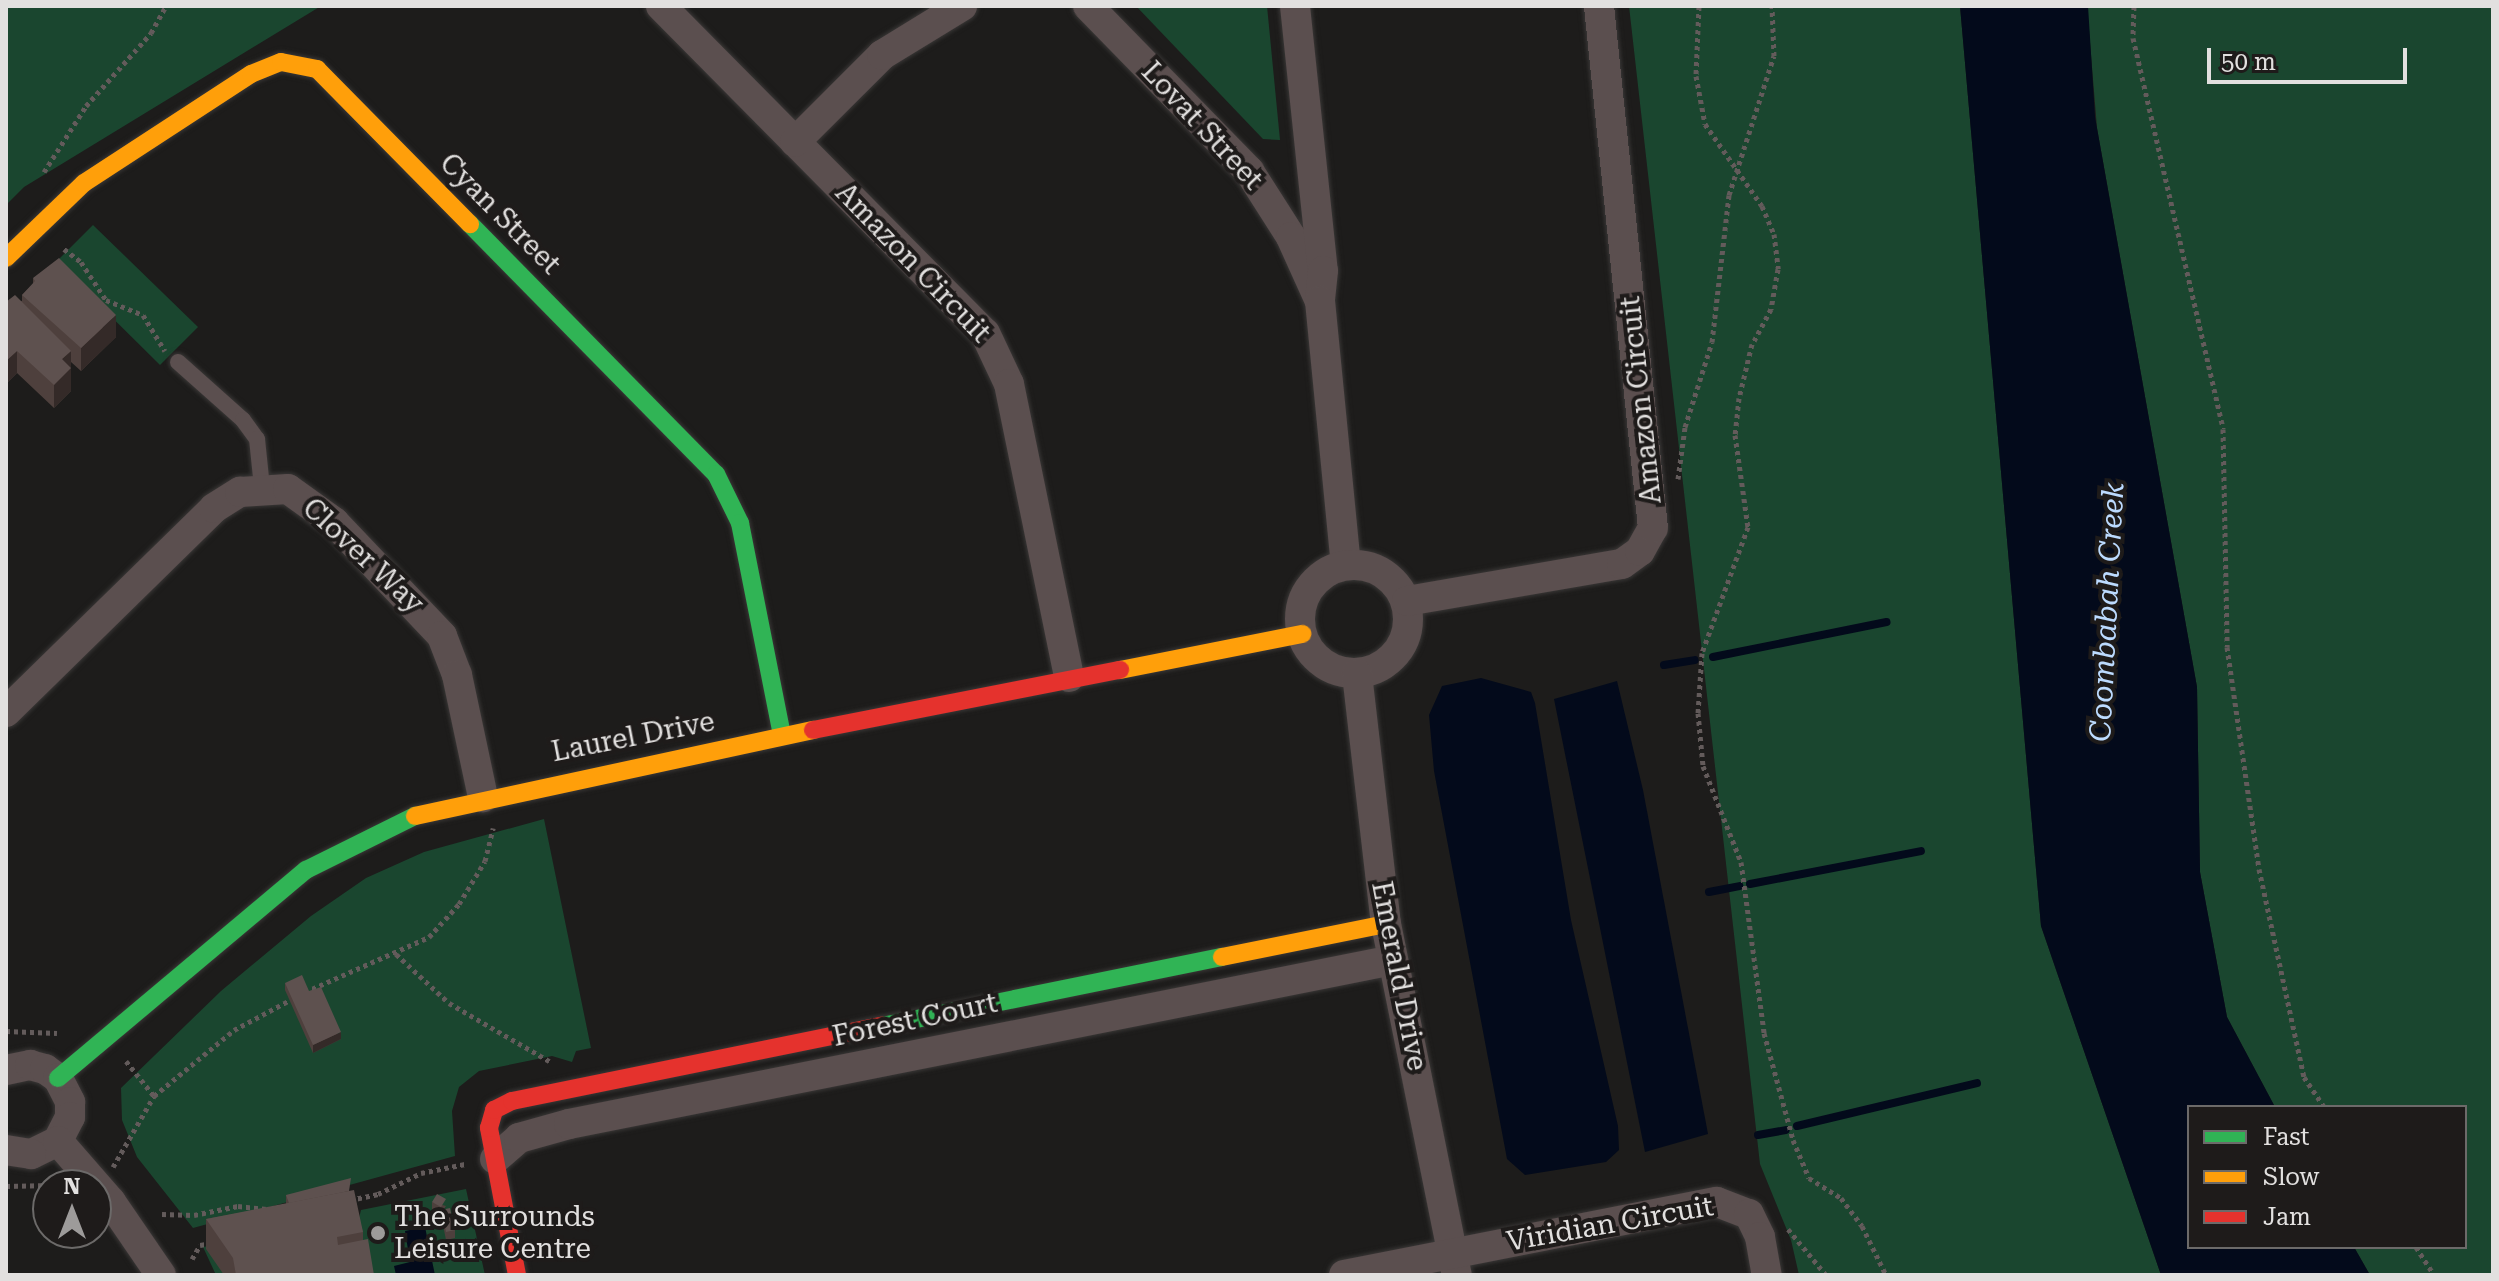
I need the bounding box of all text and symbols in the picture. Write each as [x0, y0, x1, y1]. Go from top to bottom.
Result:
scale bar [2211, 32, 2411, 82]
text: 50 m [2221, 48, 2276, 76]
street label: Lovat Street [1134, 55, 1270, 197]
street label: Cyan Street [433, 147, 567, 281]
street label: Amazon Circuit [828, 176, 998, 350]
street label: Amazon Circuit [1613, 294, 1669, 506]
water label: Coombabah Creek [2082, 481, 2132, 743]
street label: Clover Way [296, 491, 430, 621]
street label: Laurel Drive [549, 705, 717, 769]
street label: Emerald Drive [1364, 879, 1434, 1073]
street label: Forest Court [830, 986, 1000, 1054]
legend [2187, 1105, 2467, 1249]
text: Fast [2263, 1123, 2310, 1151]
text: Slow [2263, 1163, 2319, 1191]
north arrow [32, 1169, 112, 1249]
text: N [64, 1174, 80, 1199]
street label: Viridian Circuit [1504, 1189, 1716, 1259]
place label: The Surrounds Leisure Centre [394, 1200, 595, 1266]
text: Jam [2263, 1203, 2311, 1231]
marker: The Surrounds Leisure Centre [369, 1224, 387, 1242]

